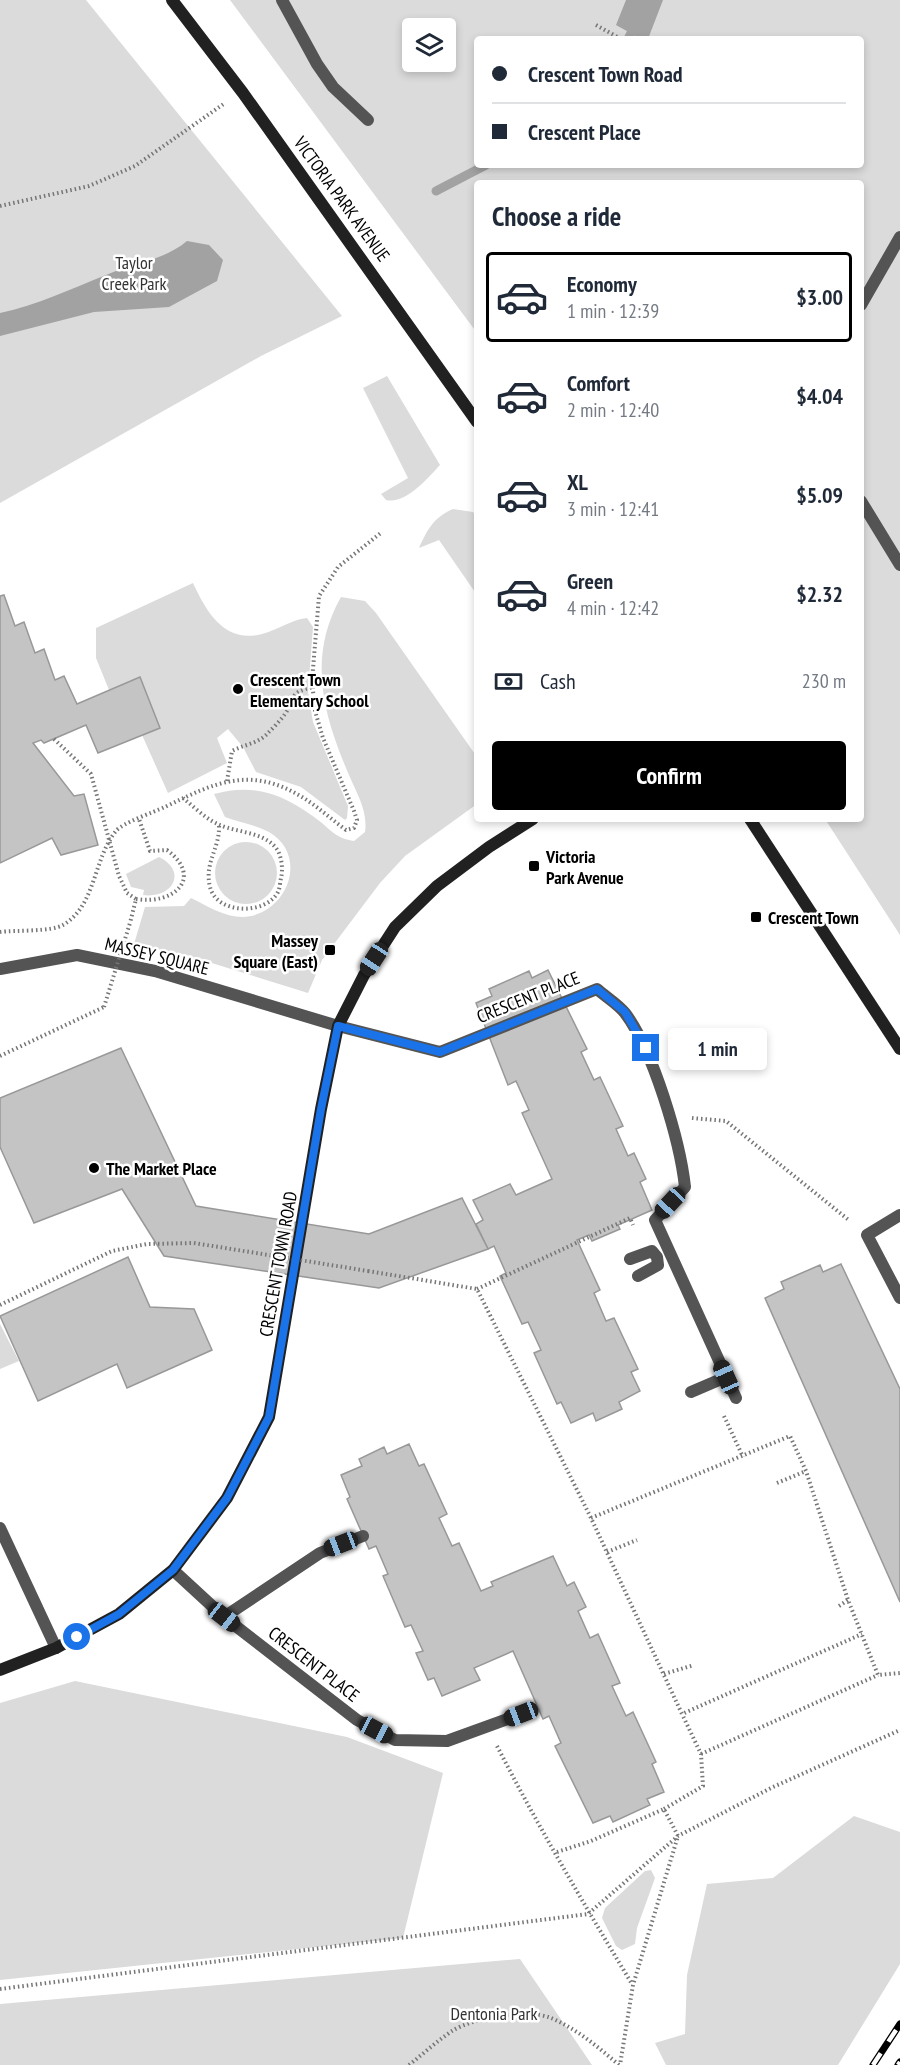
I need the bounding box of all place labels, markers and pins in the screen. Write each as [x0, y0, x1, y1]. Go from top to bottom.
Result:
place label: Crescent Town Elementary School [250, 668, 369, 712]
marker: Crescent Town Elementary School [231, 682, 245, 696]
place label: Victoria Park Avenue [545, 845, 624, 889]
marker: Victoria Park Avenue [527, 859, 541, 873]
place label: Crescent Town [768, 906, 859, 929]
marker: Crescent Town [749, 910, 763, 924]
place label: Massey Square (East) [233, 929, 319, 973]
marker: Massey Square (East) [323, 943, 337, 957]
place label: The Market Place [106, 1157, 217, 1180]
marker: The Market Place [87, 1161, 101, 1175]

